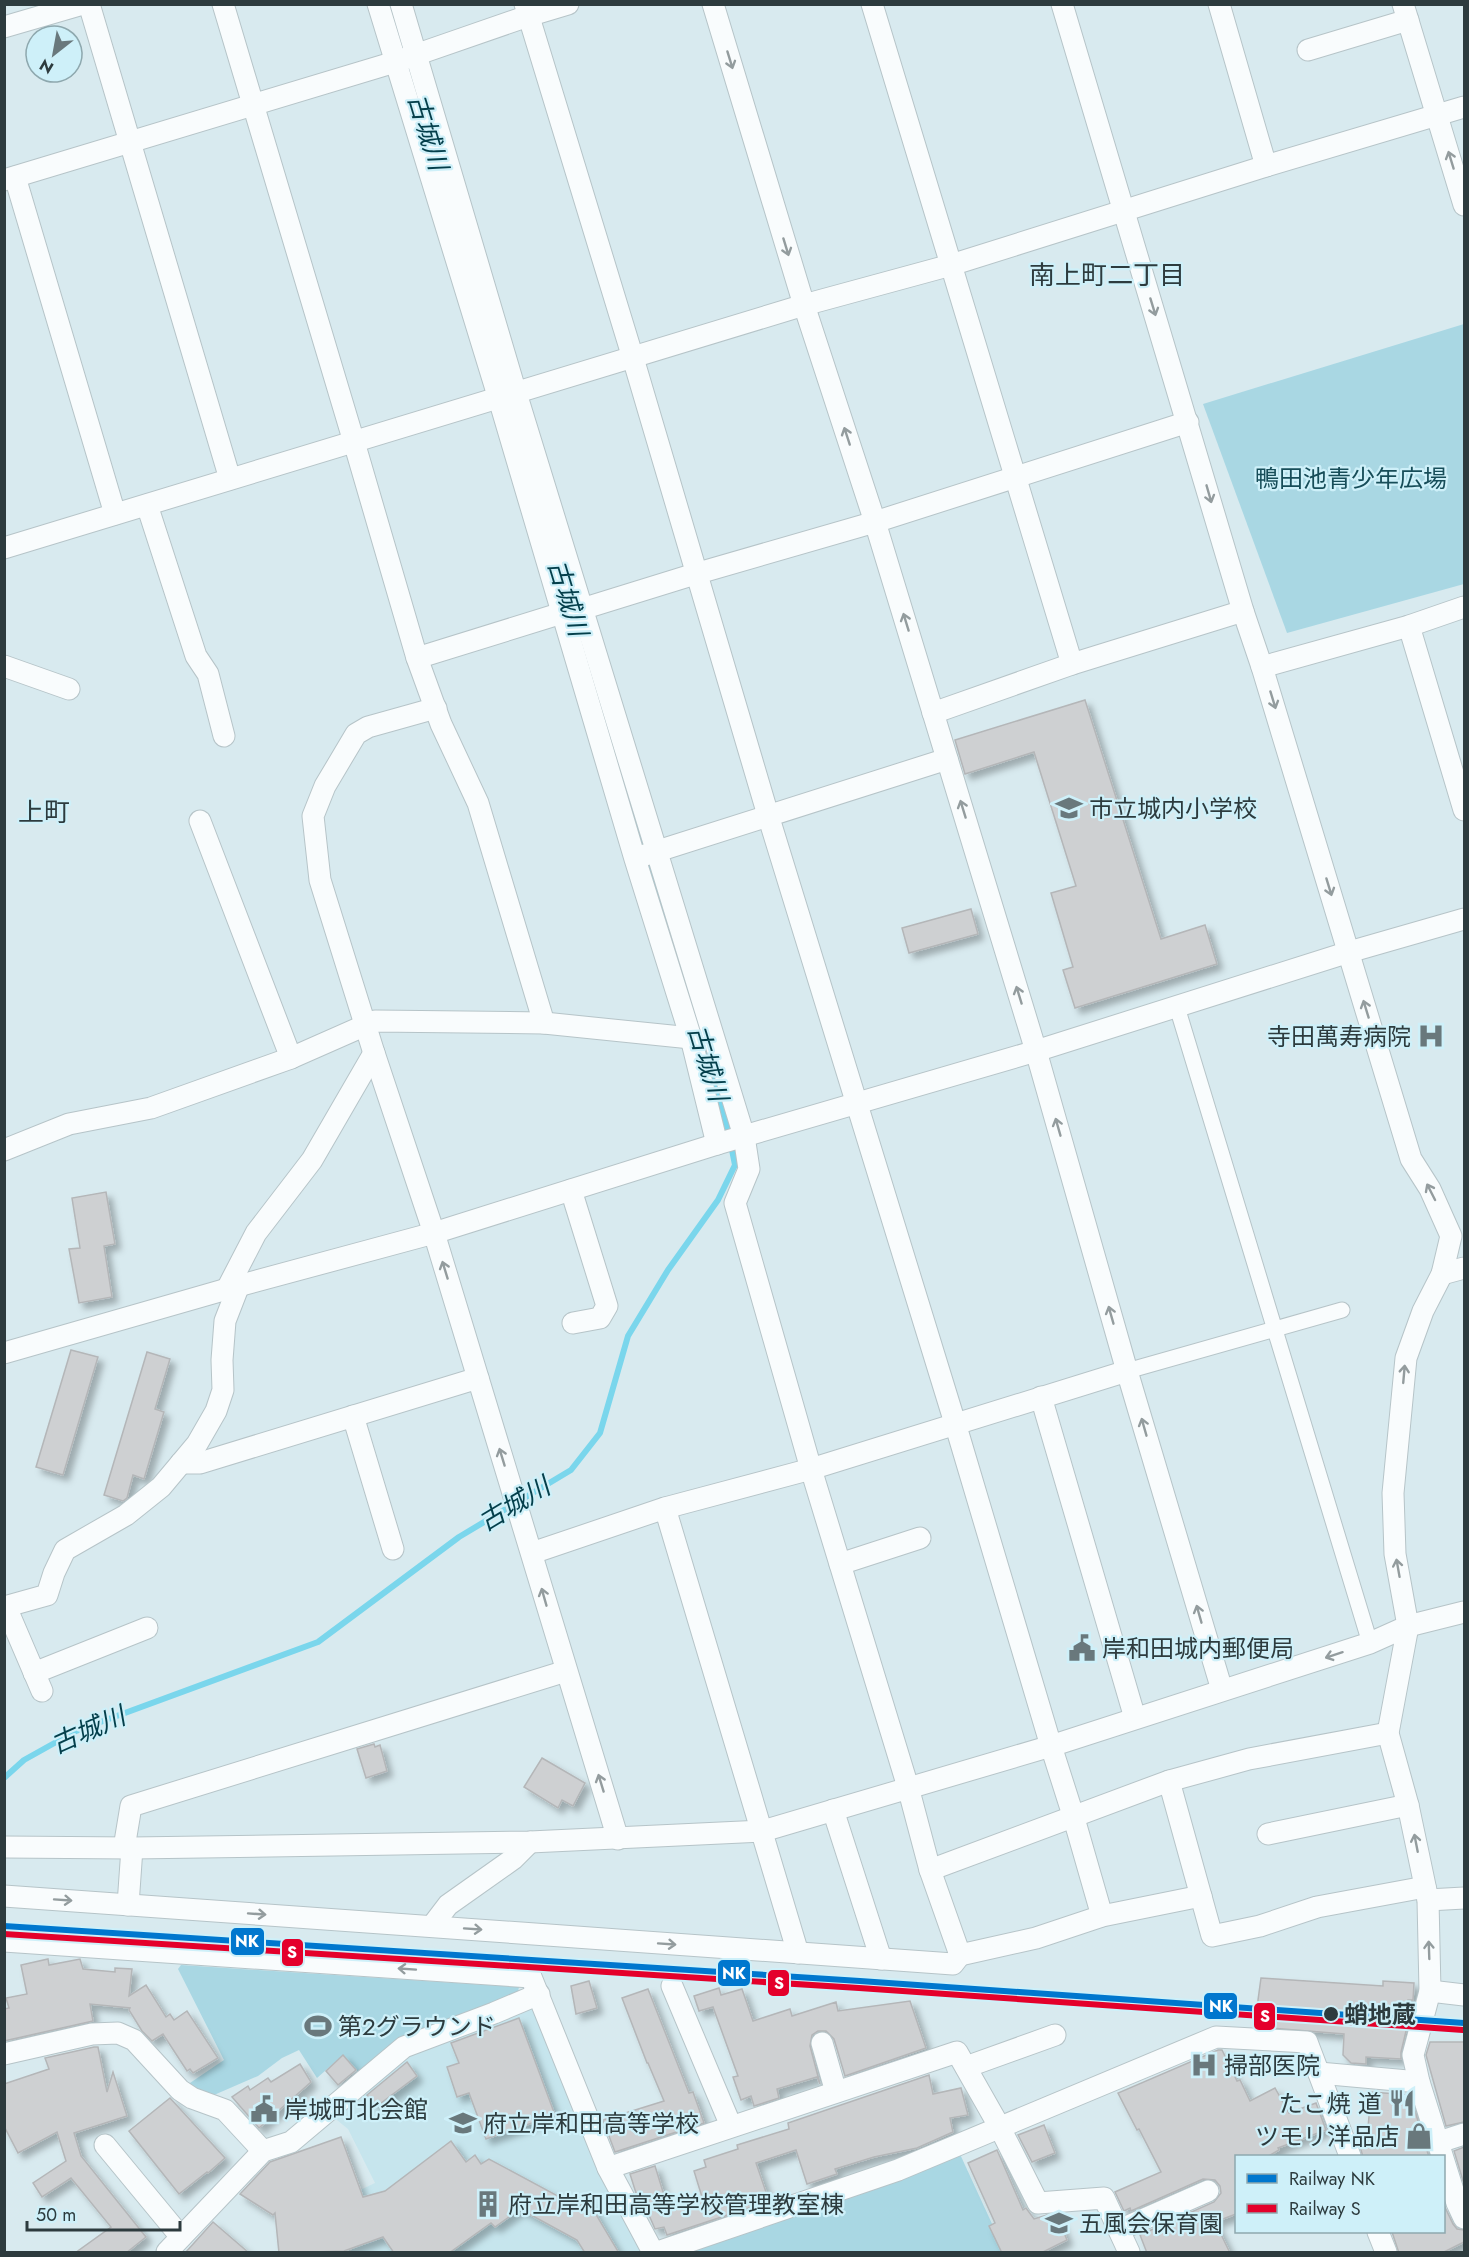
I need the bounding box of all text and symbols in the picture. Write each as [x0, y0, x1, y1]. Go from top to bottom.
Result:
north arrow [24, 24, 84, 84]
one-way arrow [725, 51, 736, 70]
text: N [35, 53, 58, 80]
water label: 古城川 [398, 89, 458, 178]
one-way arrow [1445, 151, 1456, 170]
one-way arrow [781, 237, 792, 256]
district label: 南上町二丁目 [1029, 256, 1185, 294]
one-way arrow [1148, 297, 1159, 316]
one-way arrow [841, 427, 852, 446]
park label: 鴨田池青少年広場 [1255, 461, 1447, 496]
one-way arrow [1204, 484, 1215, 503]
water label: 古城川 [538, 555, 598, 644]
one-way arrow [900, 613, 911, 632]
one-way arrow [1268, 690, 1279, 709]
place label: 市立城内小学校 [1089, 791, 1257, 826]
district label: 上町 [18, 793, 70, 831]
school or university icon: 市立城内小学校 [1054, 793, 1084, 823]
one-way arrow [956, 800, 967, 819]
one-way arrow [1324, 877, 1335, 896]
one-way arrow [1013, 986, 1024, 1005]
one-way arrow [1360, 1000, 1371, 1019]
place label: 寺田萬寿病院 [1267, 1019, 1411, 1054]
water label: 古城川 [678, 1020, 738, 1109]
hospital icon: 寺田萬寿病院 [1416, 1021, 1446, 1051]
one-way arrow [1052, 1118, 1063, 1137]
one-way arrow [1424, 1183, 1436, 1201]
one-way arrow [439, 1261, 450, 1280]
one-way arrow [1105, 1306, 1116, 1325]
one-way arrow [1399, 1364, 1410, 1384]
one-way arrow [1138, 1418, 1149, 1437]
one-way arrow [496, 1448, 507, 1467]
water label: 古城川 [471, 1466, 560, 1540]
one-way arrow [1392, 1559, 1403, 1579]
one-way arrow [538, 1587, 550, 1606]
one-way arrow [1193, 1605, 1204, 1624]
place label: 岸和田城内郵便局 [1102, 1631, 1294, 1666]
public building icon: 岸和田城内郵便局 [1067, 1633, 1097, 1663]
one-way arrow [1325, 1650, 1344, 1661]
water label: 古城川 [45, 1696, 134, 1763]
one-way arrow [595, 1774, 606, 1793]
one-way arrow [1410, 1834, 1421, 1853]
one-way arrow [52, 1895, 72, 1906]
one-way arrow [247, 1909, 267, 1920]
one-way arrow [462, 1924, 482, 1935]
line badge: NK [230, 1927, 265, 1956]
text: NK [235, 1930, 260, 1953]
line badge: S [281, 1938, 304, 1967]
one-way arrow [657, 1938, 677, 1949]
one-way arrow [1423, 1940, 1435, 1960]
text: S [287, 1941, 297, 1964]
line badge: NK [717, 1959, 751, 1987]
text: NK [722, 1962, 747, 1985]
one-way arrow [398, 1963, 418, 1974]
line badge: S [767, 1969, 790, 1997]
text: S [774, 1972, 784, 1995]
line badge: NK [1203, 1992, 1238, 2020]
text: NK [1209, 1995, 1234, 2018]
place label: 蛸地蔵 [1344, 1997, 1416, 2032]
line badge: S [1253, 2002, 1276, 2031]
text: S [1260, 2005, 1270, 2028]
marker: 蛸地蔵 [1322, 2005, 1340, 2023]
place label: 第2グラウンド [338, 2009, 496, 2044]
sports icon: 第2グラウンド [303, 2011, 333, 2041]
place label: 掃部医院 [1224, 2048, 1320, 2083]
hospital icon: 掃部医院 [1189, 2050, 1219, 2080]
place label: たこ焼 道 [1279, 2086, 1382, 2121]
restaurant icon: たこ焼 道 [1387, 2088, 1417, 2118]
place label: 岸城町北会館 [284, 2092, 428, 2127]
public building icon: 岸城町北会館 [249, 2094, 279, 2124]
place label: 府立岸和田高等学校 [483, 2106, 699, 2141]
school or university icon: 府立岸和田高等学校 [448, 2108, 478, 2138]
place label: ツモリ洋品店 [1255, 2119, 1399, 2154]
shop icon: ツモリ洋品店 [1404, 2121, 1434, 2151]
legend [1235, 2155, 1445, 2233]
text: Railway NK [1289, 2166, 1376, 2192]
place label: 府立岸和田高等学校管理教室棟 [508, 2187, 844, 2222]
building icon: 府立岸和田高等学校管理教室棟 [473, 2189, 503, 2219]
scale bar [27, 2194, 180, 2232]
text: Railway S [1289, 2196, 1361, 2222]
text: 50 m [36, 2202, 76, 2228]
place label: 五風会保育園 [1079, 2206, 1223, 2241]
school or university icon: 五風会保育園 [1044, 2208, 1074, 2238]

